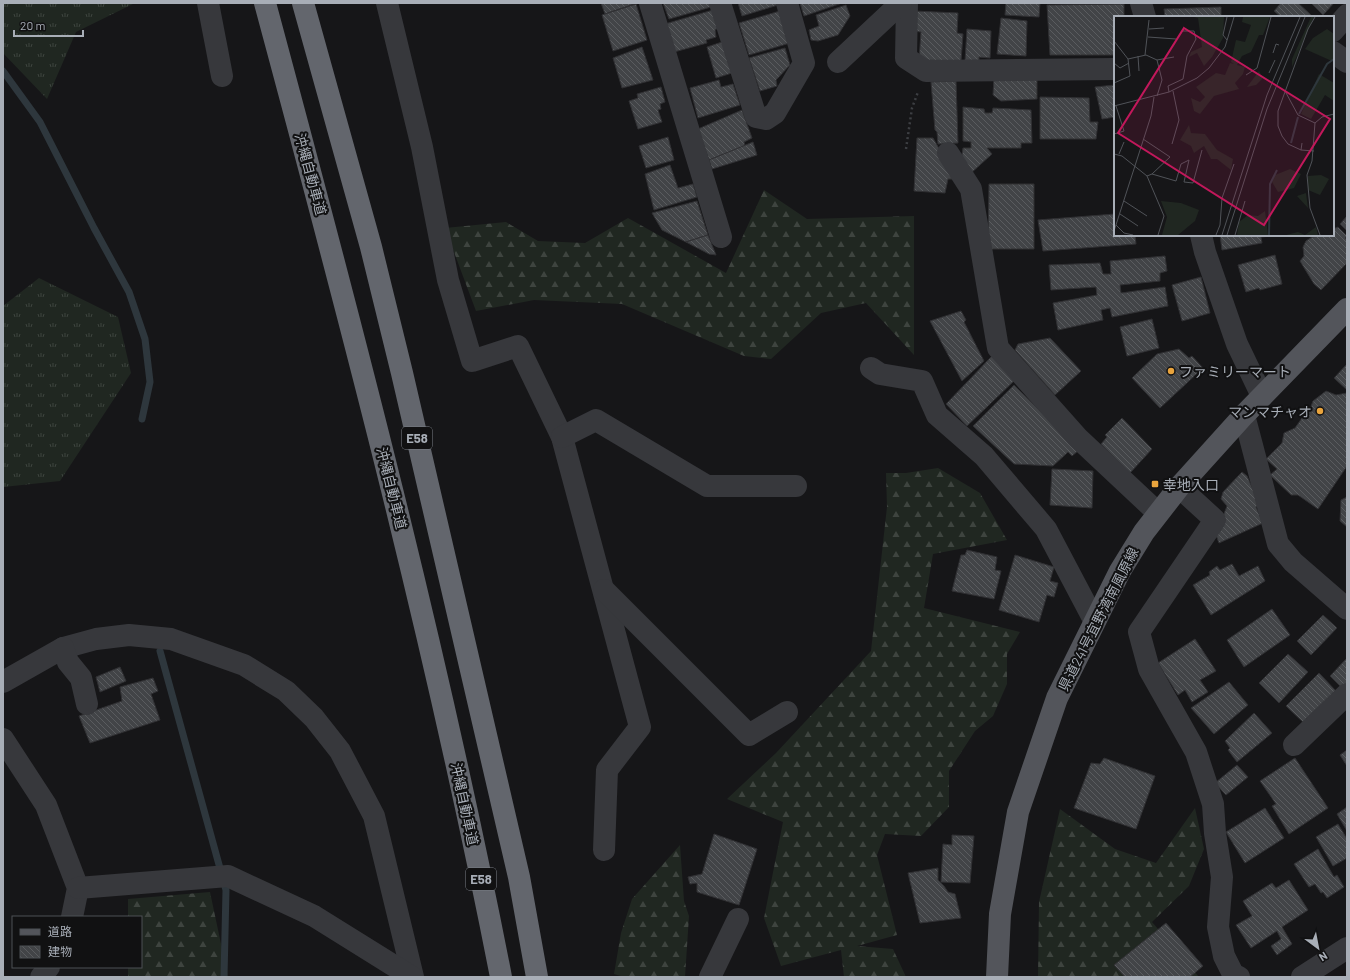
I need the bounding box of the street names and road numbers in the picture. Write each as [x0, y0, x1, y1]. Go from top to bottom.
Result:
street label: 沖縄自動車道 [292, 131, 330, 217]
road number: E58 [402, 427, 432, 449]
street label: 沖縄自動車道 [374, 445, 410, 531]
street label: 県道241号宜野湾南風原線 [1054, 544, 1142, 694]
street label: 沖縄自動車道 [448, 761, 482, 847]
road number: E58 [466, 868, 496, 890]

